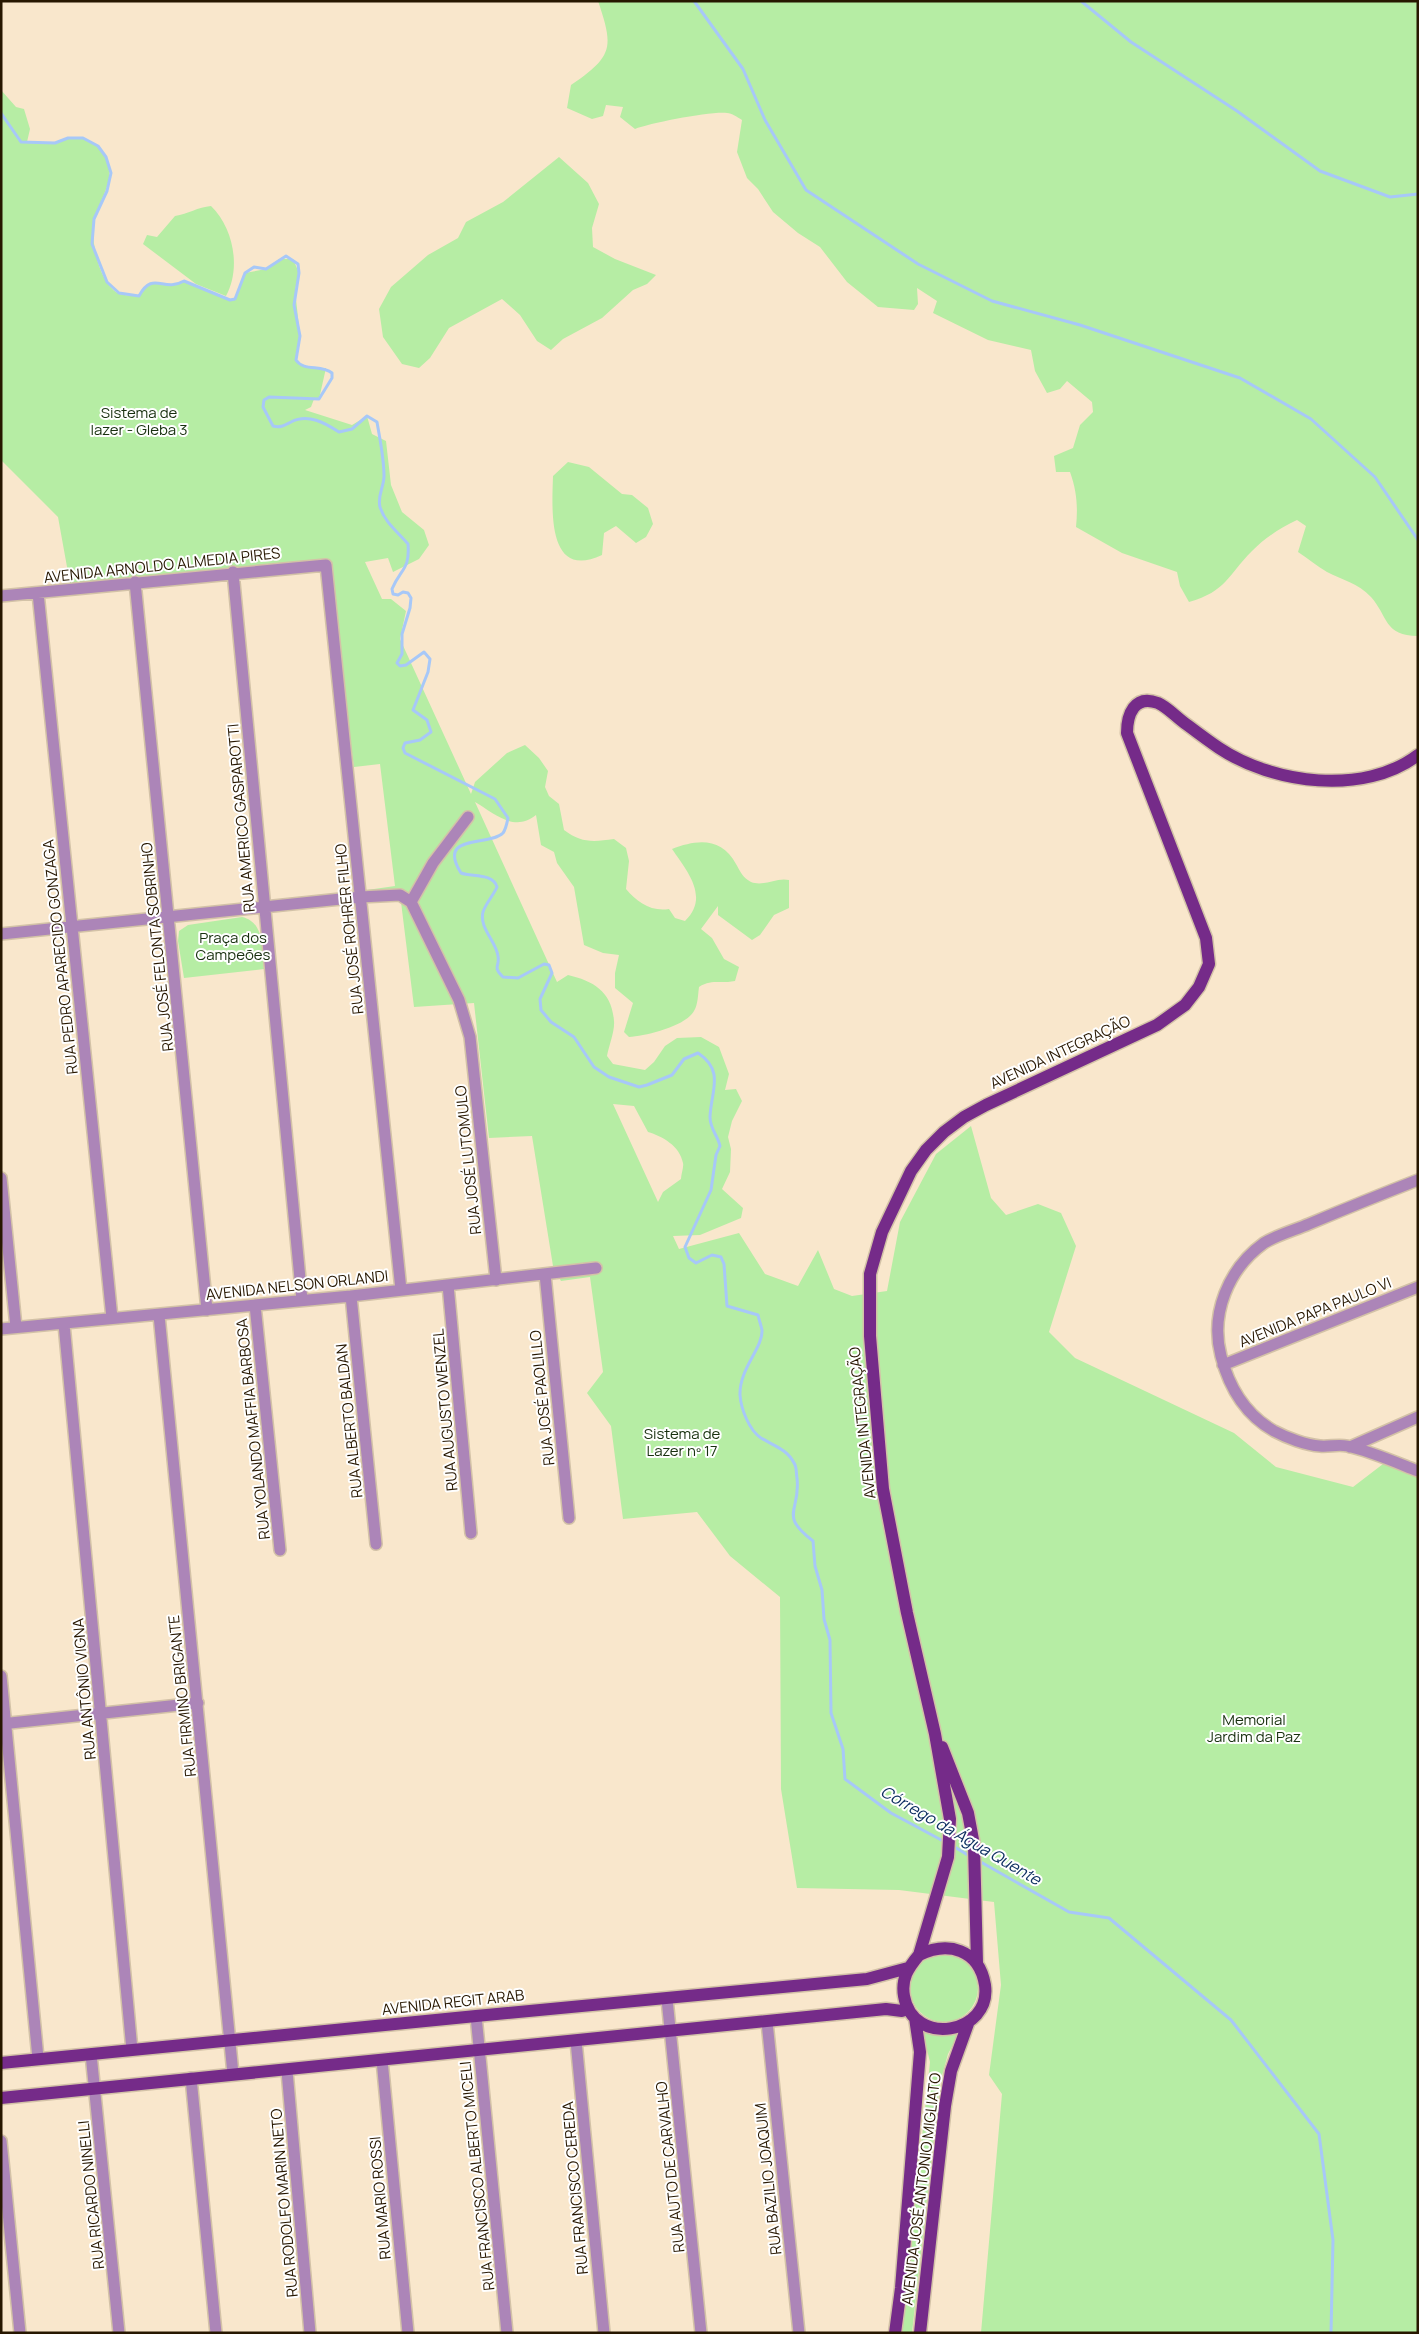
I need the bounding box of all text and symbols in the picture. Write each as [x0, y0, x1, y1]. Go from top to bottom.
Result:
park label: Sistema de lazer - Gleba 3 [90, 402, 188, 440]
street label: AVENIDA ARNOLDO ALMEDIA PIRES [43, 542, 281, 588]
street label: RUA AMERICO GASPAROTTI [222, 723, 260, 913]
street label: RUA PEDRO APARECIDO GONZAGA [37, 838, 83, 1075]
street label: RUA JOSÉ FELONTA SOBRINHO [136, 841, 178, 1053]
street label: RUA JOSÉ ROHRER FILHO [330, 842, 368, 1015]
park label: Praça dos Campeões [196, 927, 271, 965]
street label: AVENIDA INTEGRAÇÃO [986, 1010, 1134, 1094]
street label: RUA JOSÉ LUTOMULO [450, 1084, 486, 1236]
street label: AVENIDA NELSON ORLANDI [205, 1265, 389, 1305]
street label: AVENIDA PAPA PAULO VI [1236, 1272, 1394, 1352]
street label: RUA YOLANDO MAFFIA BARBOSA [231, 1317, 275, 1541]
street label: RUA AUGUSTO WENZEL [427, 1328, 463, 1492]
street label: RUA JOSÉ PAOLILLO [524, 1329, 560, 1467]
street label: RUA ALBERTO BALDAN [330, 1343, 368, 1499]
street label: AVENIDA INTEGRAÇÃO [844, 1346, 880, 1500]
park label: Sistema de Lazer nº 17 [644, 1423, 721, 1461]
street label: RUA FIRMINO BRIGANTE [163, 1614, 201, 1778]
street label: RUA ANTÔNIO VIGNA [67, 1617, 101, 1761]
park label: Memorial Jardim da Paz [1207, 1709, 1301, 1747]
water label: Córrego da Água Quente [877, 1780, 1047, 1891]
street label: AVENIDA REGIT ARAB [381, 1984, 525, 2020]
street label: RUA FRANCISCO ALBERTO MICELI [455, 2060, 499, 2292]
street label: AVENIDA JOSÉ ANTONIO MIGLIATO [896, 2071, 946, 2306]
street label: RUA AUTO DE CARVALHO [651, 2080, 689, 2254]
street label: RUA FRANCISCO CEREDA [557, 2100, 593, 2275]
street label: RUA BAZILIO JOAQUIM [750, 2102, 786, 2256]
street label: RUA RODOLFO MARIN NETO [265, 2108, 303, 2298]
street label: RUA RICARDO NINELLI [73, 2119, 109, 2271]
street label: RUA MARIO ROSSI [364, 2136, 396, 2260]

